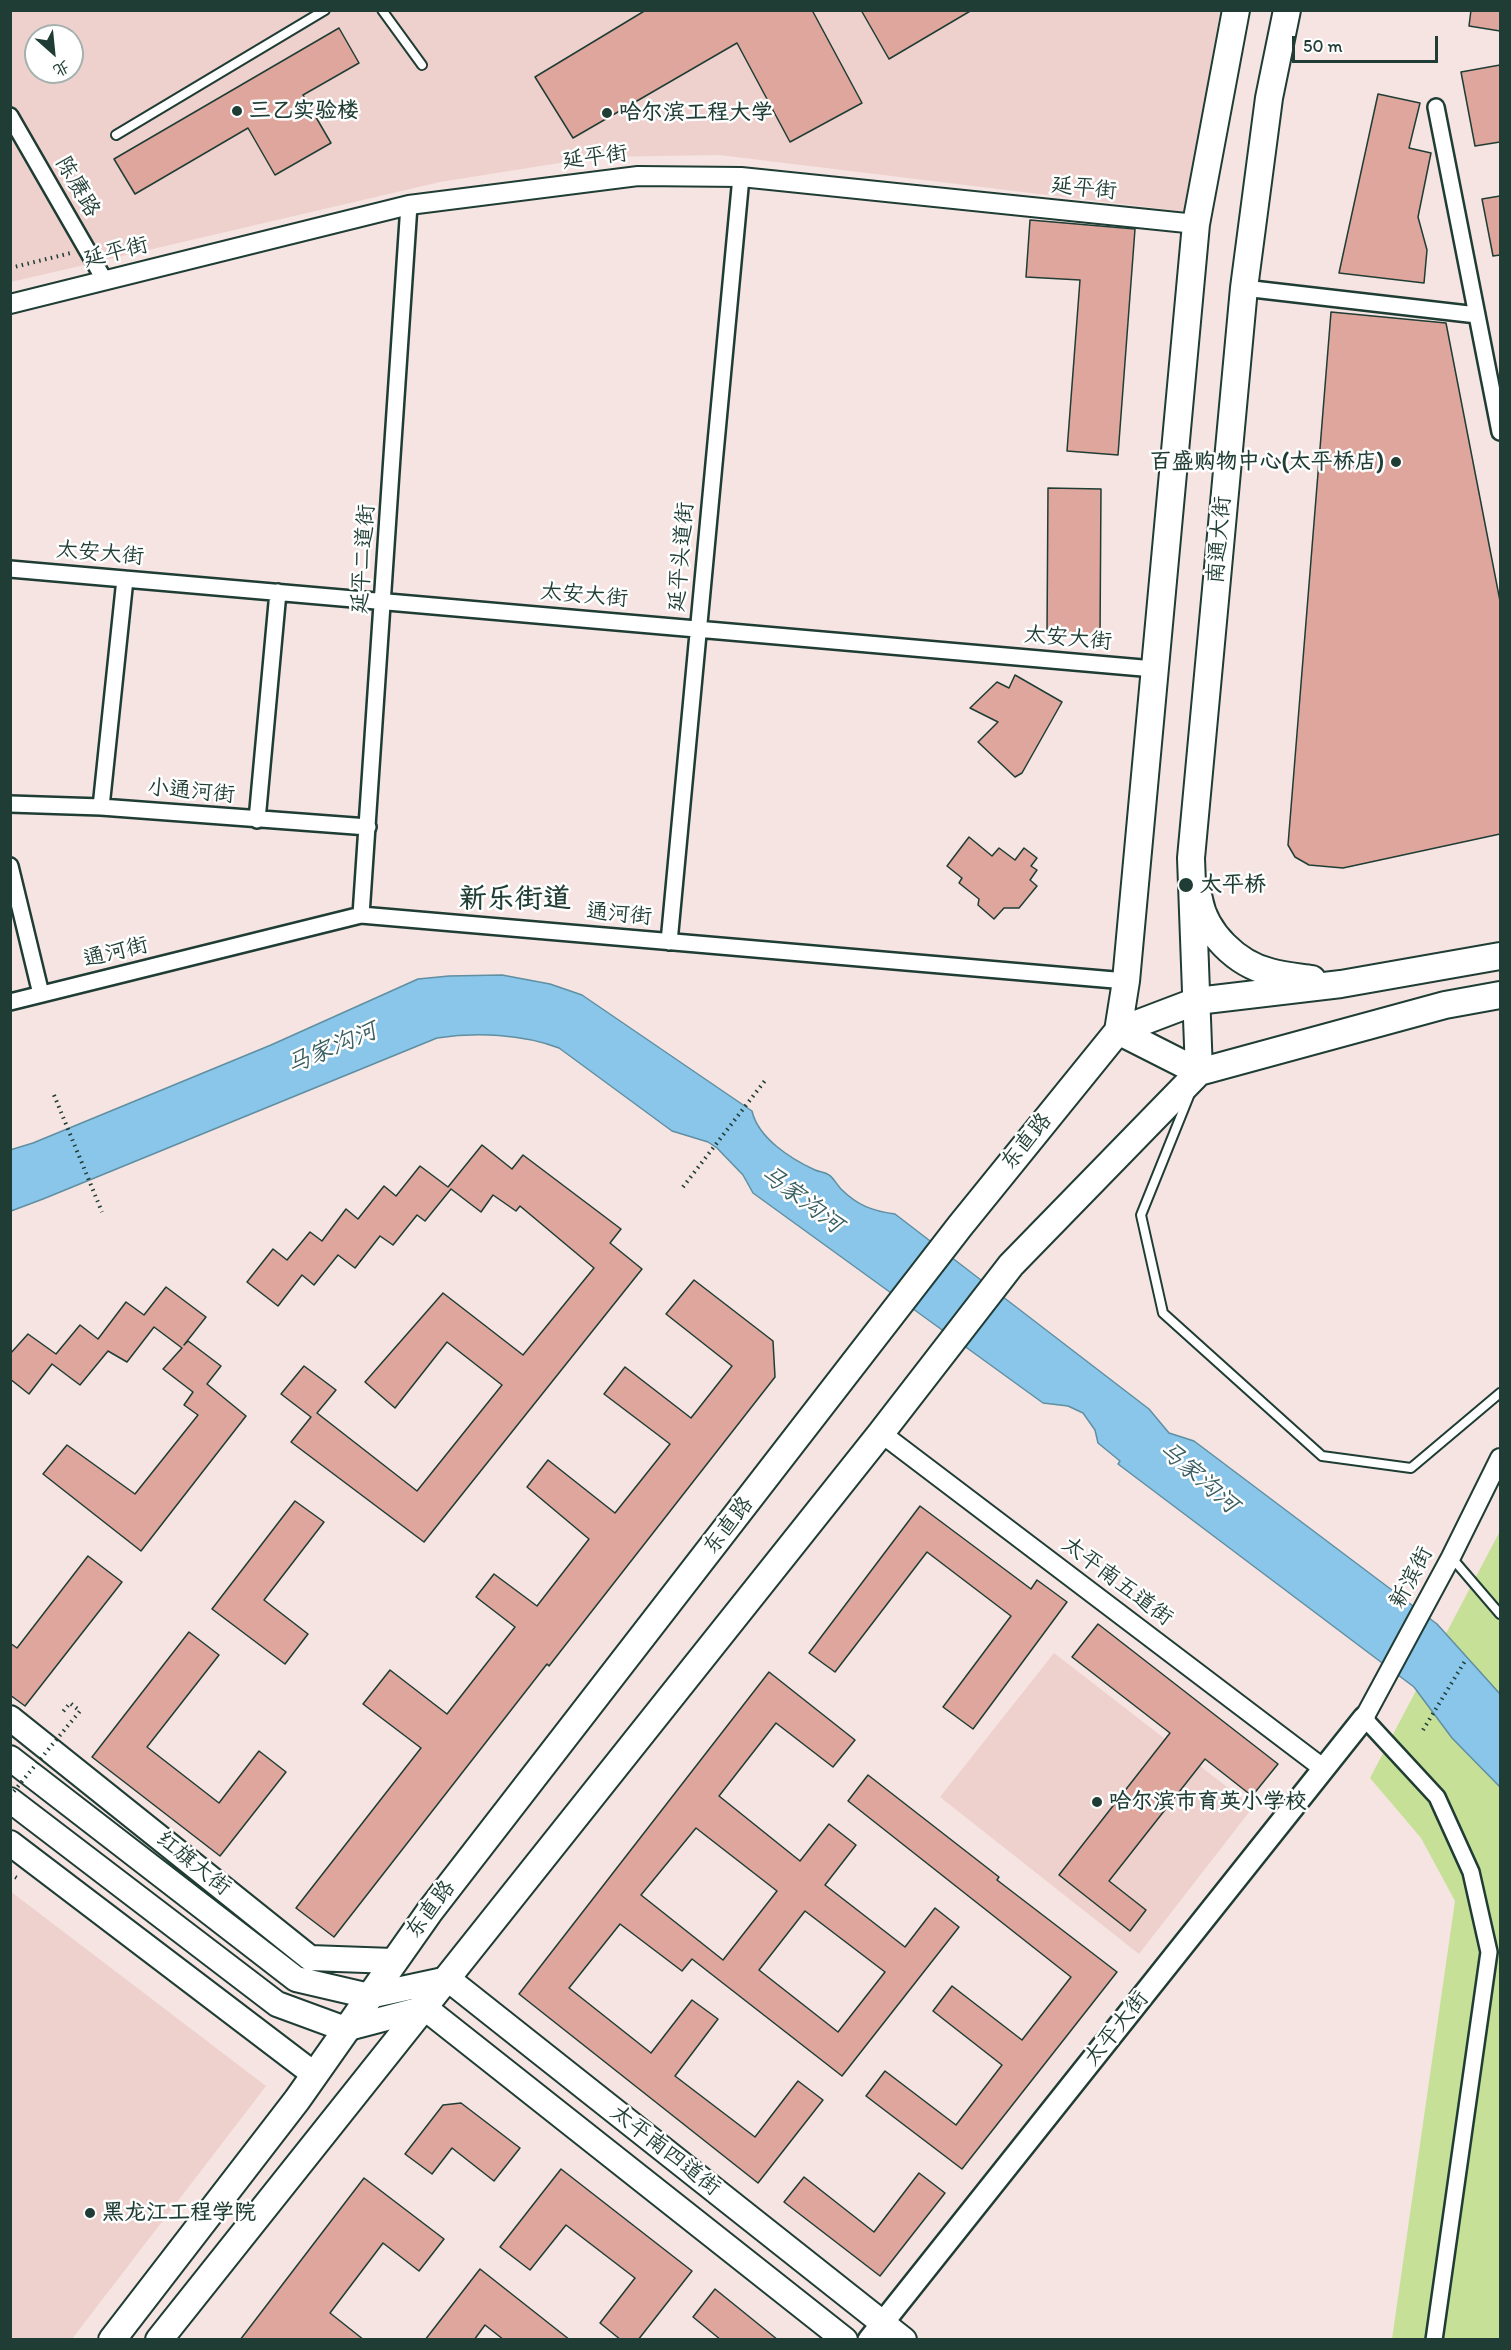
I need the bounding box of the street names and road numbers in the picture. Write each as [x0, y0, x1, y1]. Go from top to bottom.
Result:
street label: 延平街 [561, 141, 629, 175]
street label: 陈赓路 [49, 152, 105, 222]
street label: 延平街 [1050, 172, 1118, 206]
street label: 延平街 [81, 232, 151, 274]
street label: 南通大街 [1203, 495, 1237, 585]
street label: 延平头道街 [664, 501, 700, 613]
street label: 延平二道街 [347, 503, 381, 615]
street label: 太安大街 [55, 537, 145, 571]
street label: 太安大街 [539, 579, 629, 613]
street label: 太安大街 [1023, 622, 1113, 656]
street label: 小通河街 [146, 775, 236, 809]
street label: 通河街 [585, 899, 653, 931]
street label: 通河街 [81, 932, 151, 974]
street label: 东直路 [996, 1108, 1058, 1176]
street label: 东直路 [698, 1492, 760, 1560]
street label: 太平南五道街 [1056, 1532, 1178, 1632]
street label: 新滨街 [1385, 1543, 1439, 1613]
street label: 红旗大街 [150, 1826, 236, 1902]
street label: 东直路 [401, 1876, 461, 1944]
street label: 太平大街 [1079, 1986, 1155, 2072]
street label: 太平南四道街 [605, 2100, 725, 2202]

